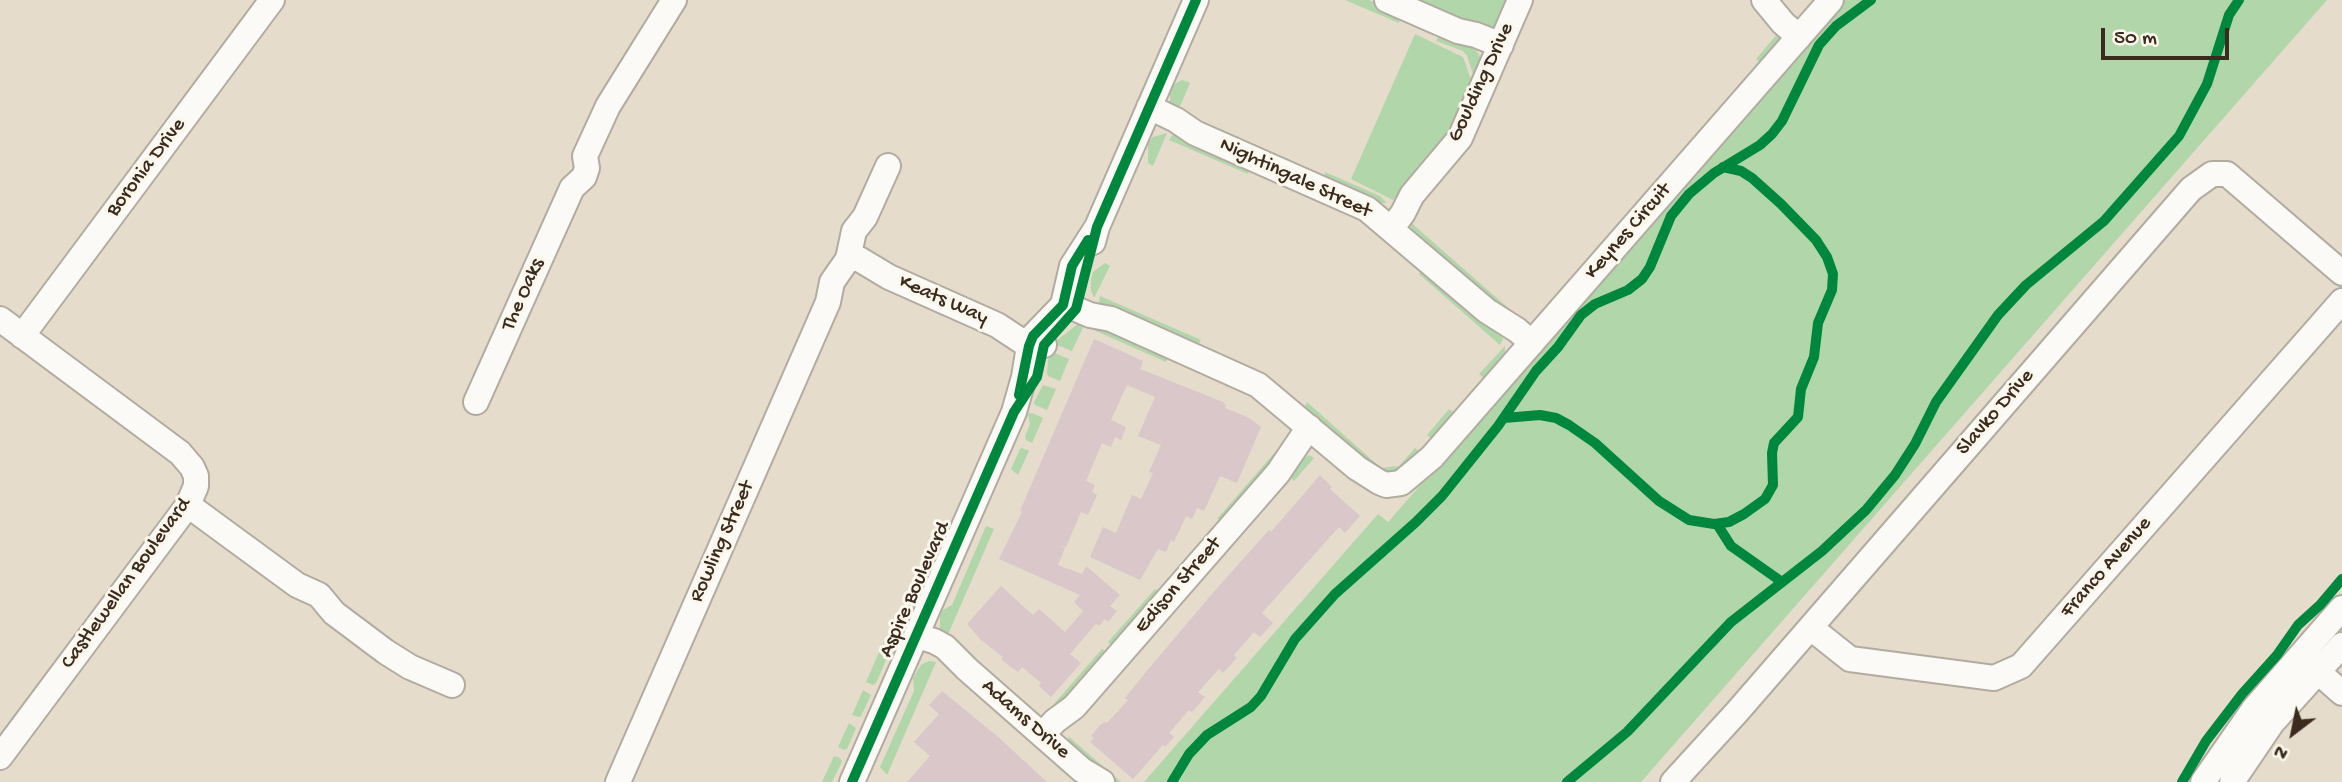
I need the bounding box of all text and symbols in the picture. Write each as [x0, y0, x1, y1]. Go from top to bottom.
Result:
scale bar [2104, 14, 2232, 58]
street label: Goulding Drive [1444, 20, 1520, 146]
text: 50 m [2114, 27, 2157, 52]
street label: Boronia Drive [102, 114, 192, 222]
street label: Nightingale Street [1215, 133, 1375, 225]
street label: Keynes Circuit [1580, 179, 1678, 285]
street label: The Oaks [497, 255, 551, 335]
street label: Keats Way [894, 270, 992, 332]
street label: Slavko Drive [1952, 365, 2040, 461]
street label: Rowling Street [685, 477, 761, 607]
street label: Castlewellan Boulevard [56, 494, 198, 674]
street label: Franco Avenue [2056, 512, 2158, 624]
street label: Aspire Boulevard [875, 518, 957, 662]
street label: Edison Street [1130, 533, 1228, 639]
street label: Adams Drive [975, 674, 1075, 766]
north arrow [2258, 698, 2328, 768]
text: N [2270, 738, 2293, 764]

